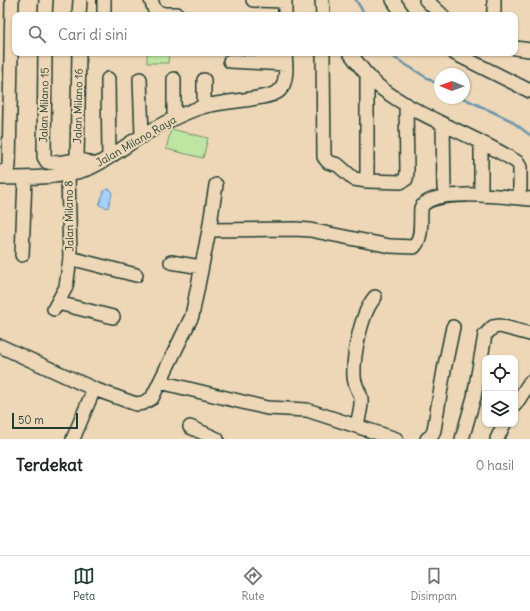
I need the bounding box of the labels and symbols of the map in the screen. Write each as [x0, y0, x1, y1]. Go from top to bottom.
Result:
street label: Jalan Milano 15 [36, 67, 52, 143]
street label: Jalan Milano 16 [70, 68, 86, 144]
north arrow [434, 68, 470, 104]
street label: Jalan Milano Raya [93, 112, 179, 170]
street label: Jalan Milano 8 [61, 180, 77, 252]
scale bar [12, 411, 78, 430]

